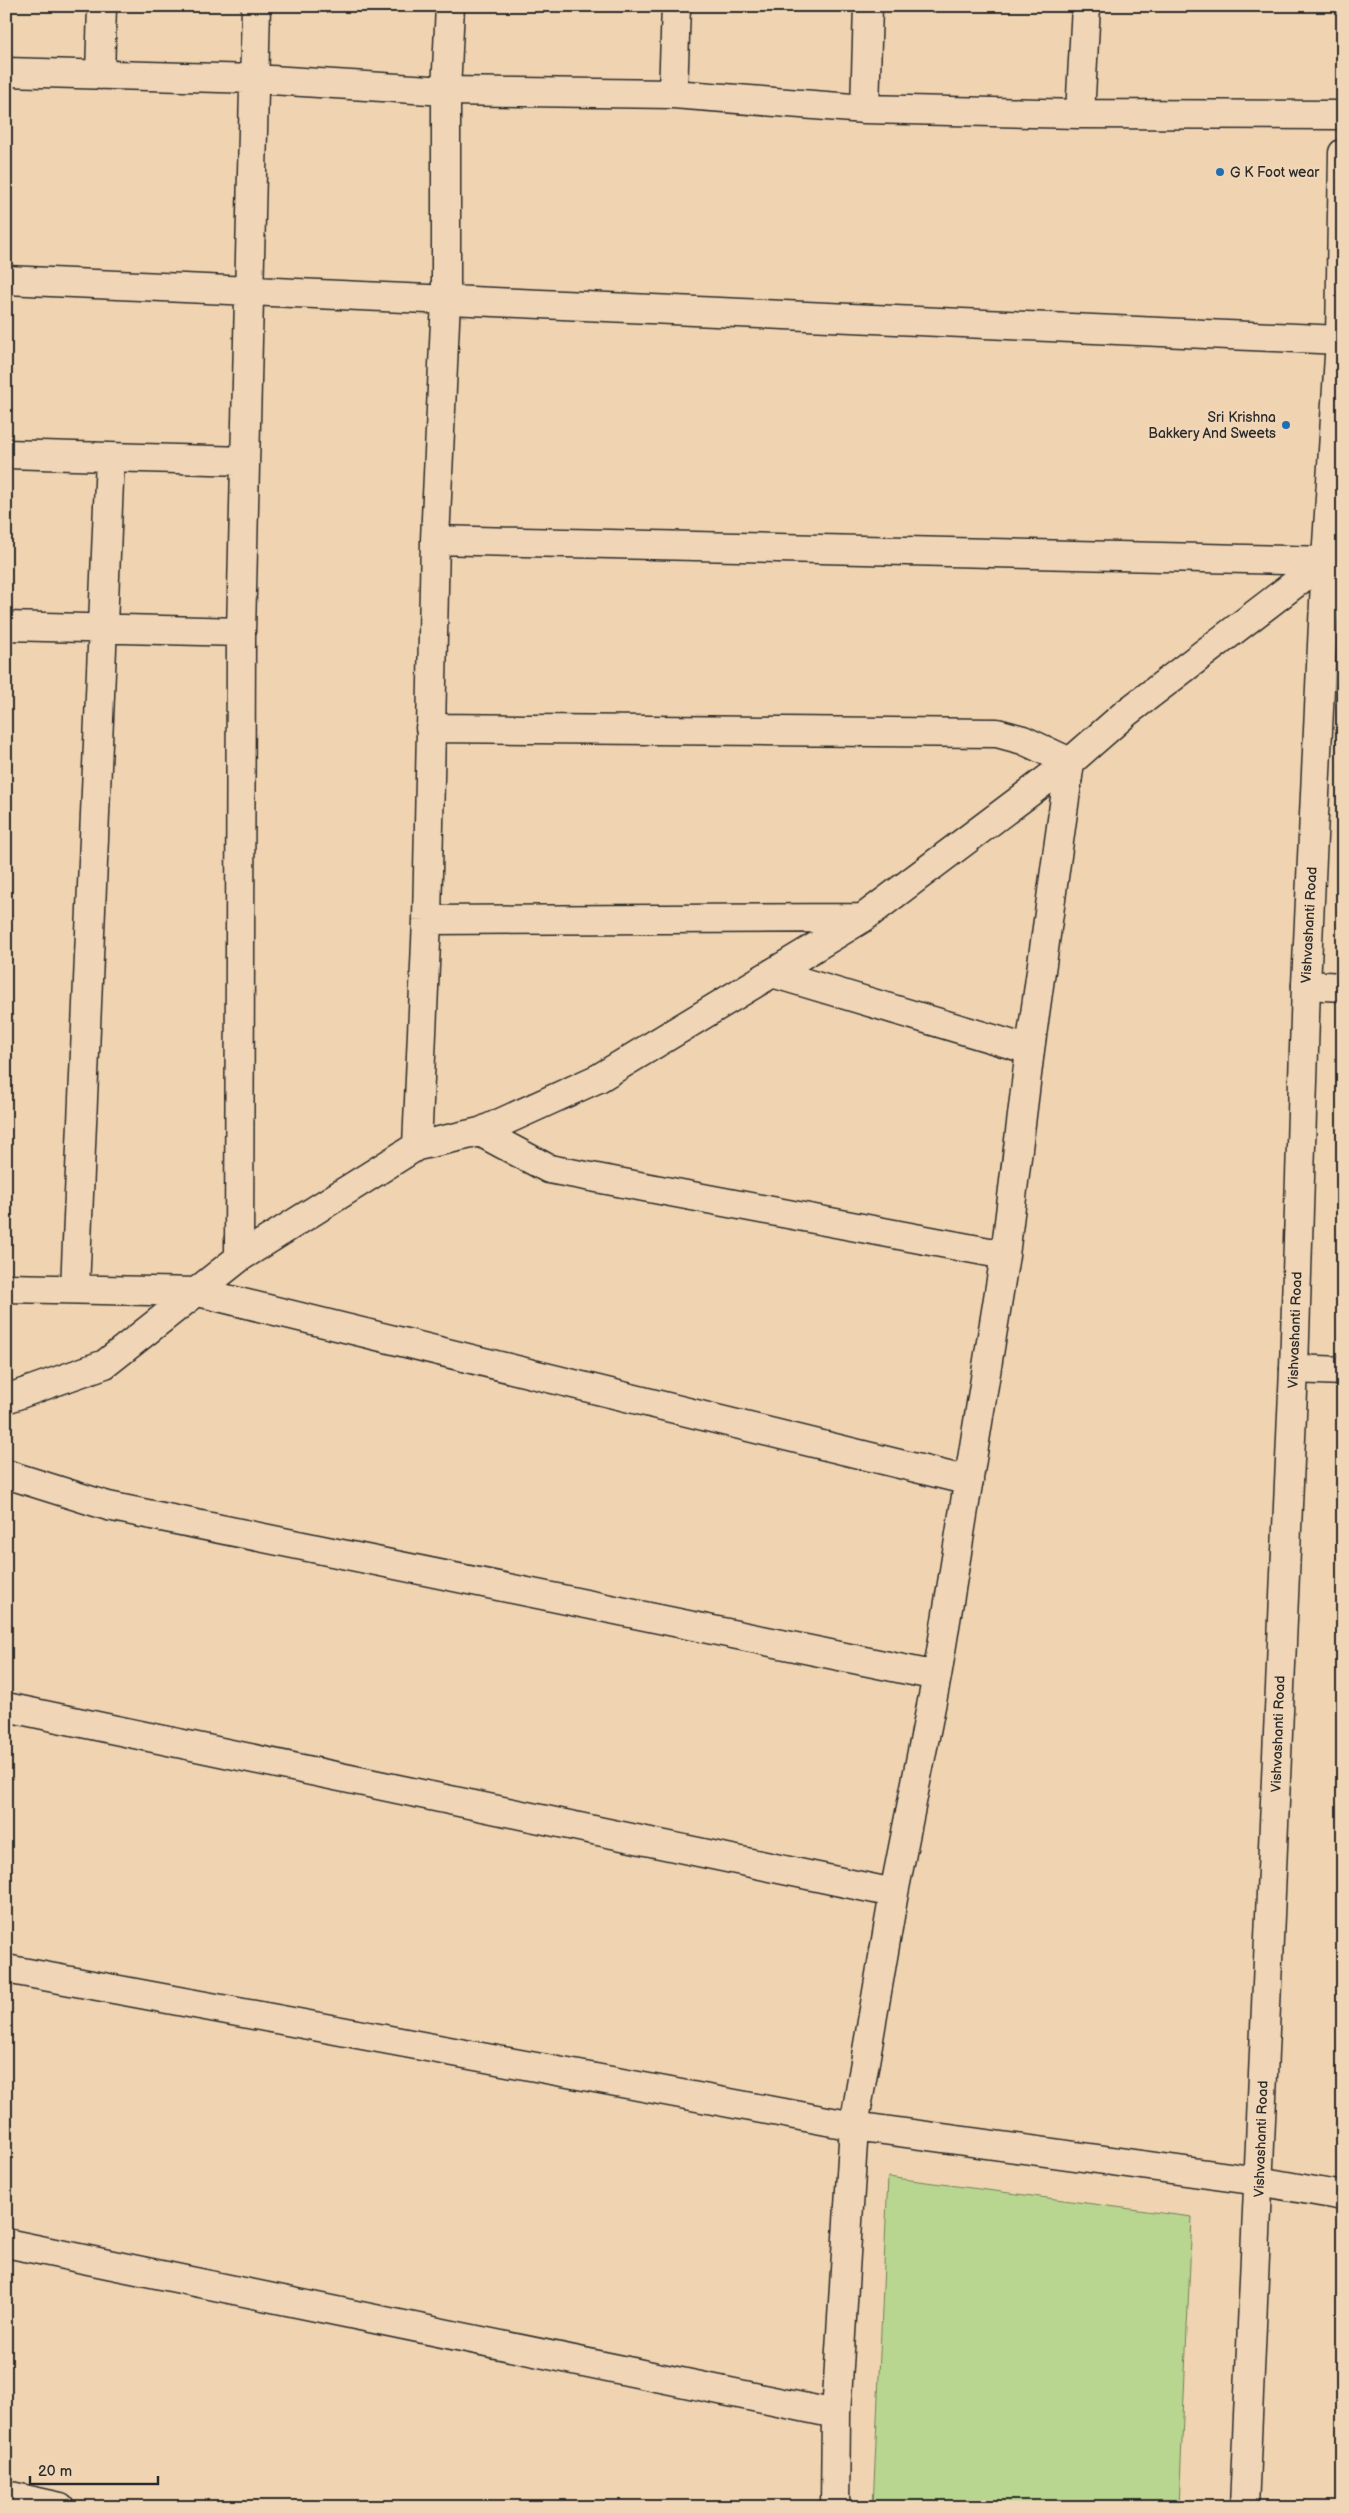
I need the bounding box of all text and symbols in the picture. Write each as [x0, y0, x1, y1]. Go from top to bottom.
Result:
place label: G K Foot wear [1230, 164, 1320, 181]
marker: G K Foot wear [1214, 166, 1226, 178]
place label: Sri Krishna Bakkery And Sweets [1148, 409, 1276, 442]
marker: Sri Krishna Bakkery And Sweets [1280, 419, 1292, 431]
street label: Vishvashanti Road [1297, 866, 1321, 984]
street label: Vishvashanti Road [1284, 1271, 1306, 1389]
street label: Vishvashanti Road [1267, 1675, 1289, 1793]
street label: Vishvashanti Road [1250, 2080, 1272, 2198]
scale bar [30, 2453, 158, 2485]
text: 20 m [38, 2462, 72, 2481]

